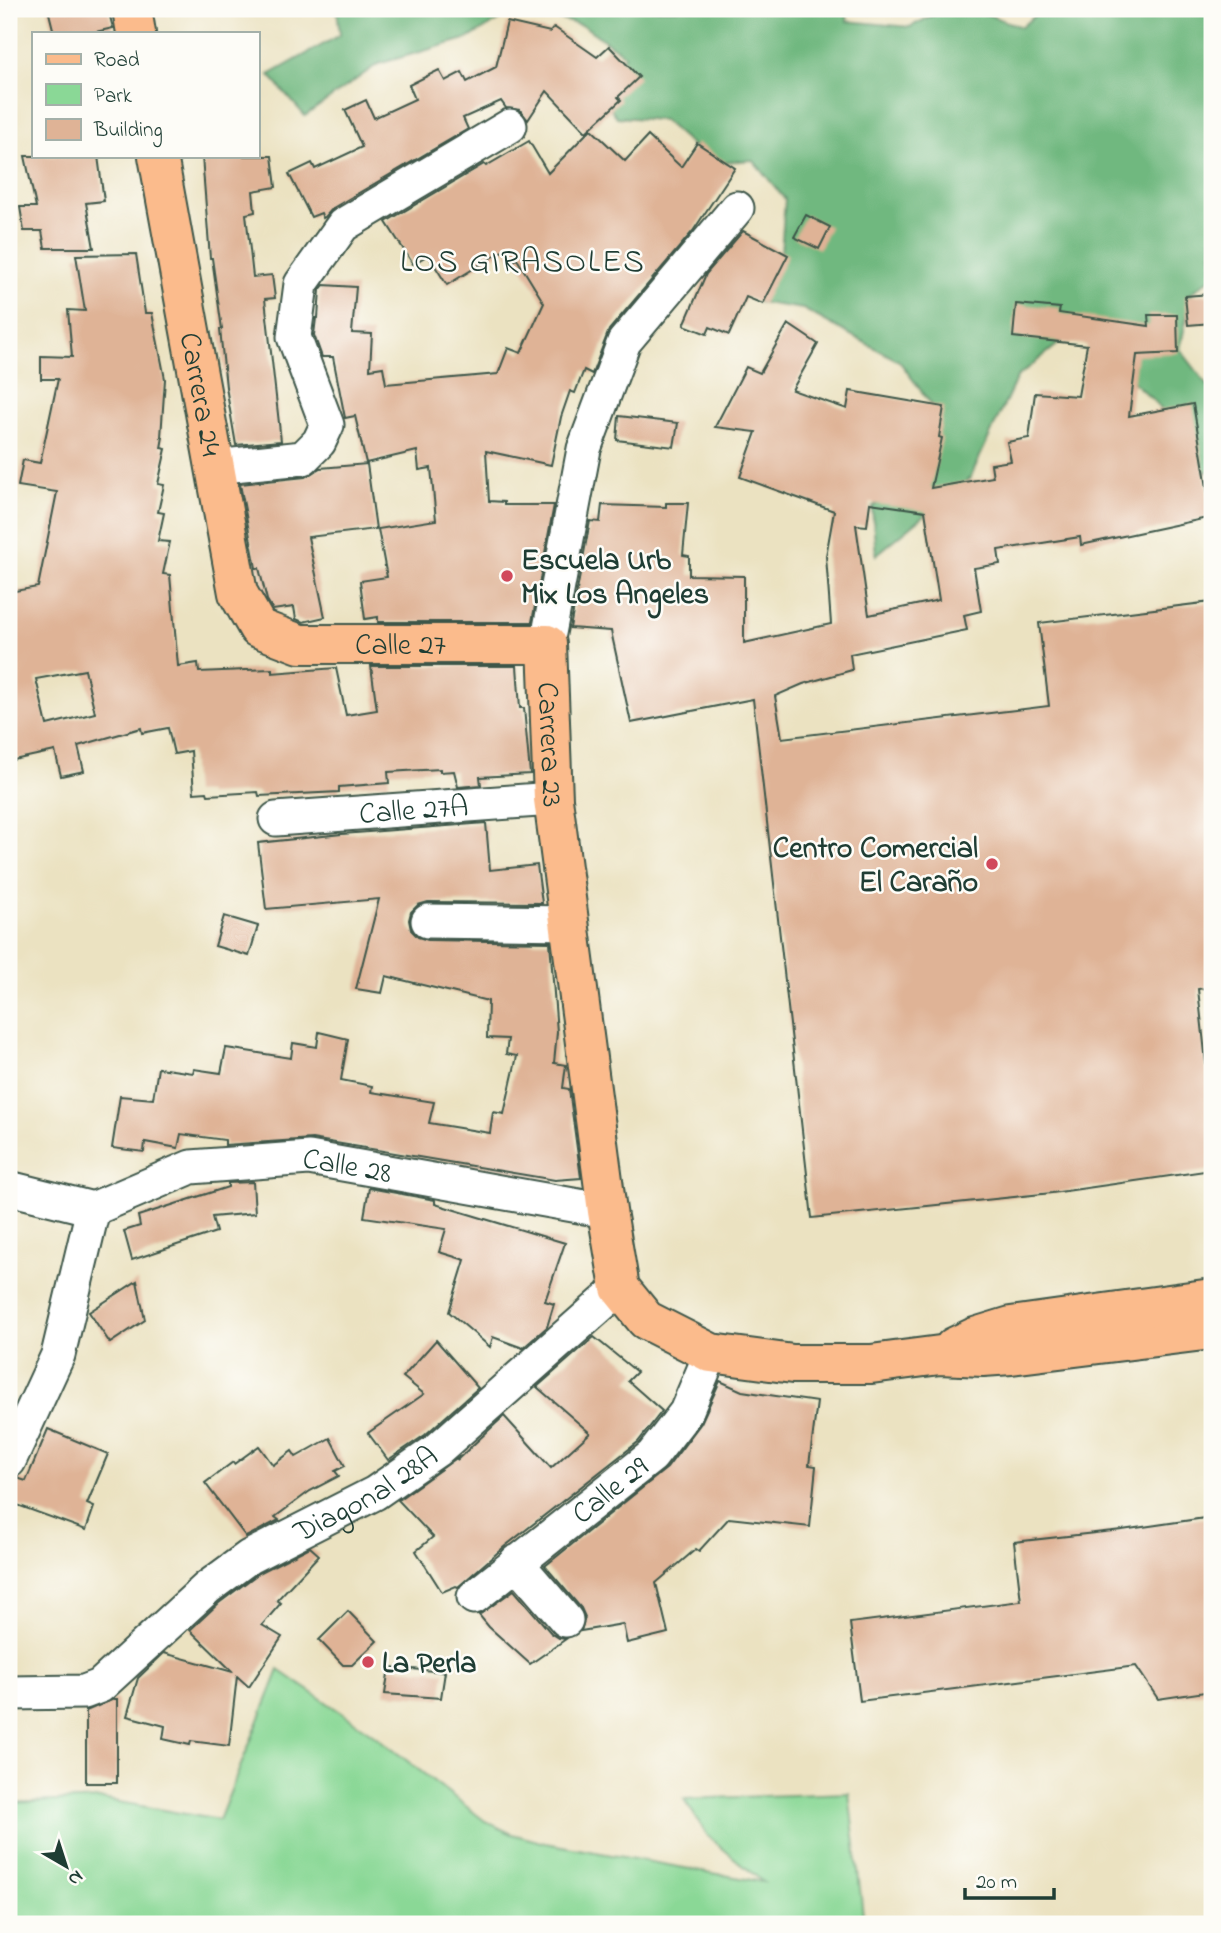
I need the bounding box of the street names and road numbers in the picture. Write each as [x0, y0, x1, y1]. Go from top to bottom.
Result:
street label: Carrera 24 [166, 329, 232, 460]
street label: Calle 27 [355, 625, 446, 669]
street label: Carrera 23 [523, 681, 573, 810]
street label: Calle 27A [358, 786, 470, 838]
street label: Calle 28 [299, 1138, 395, 1197]
street label: Diagonal 28A [286, 1436, 448, 1556]
street label: Calle 29 [563, 1447, 659, 1536]

